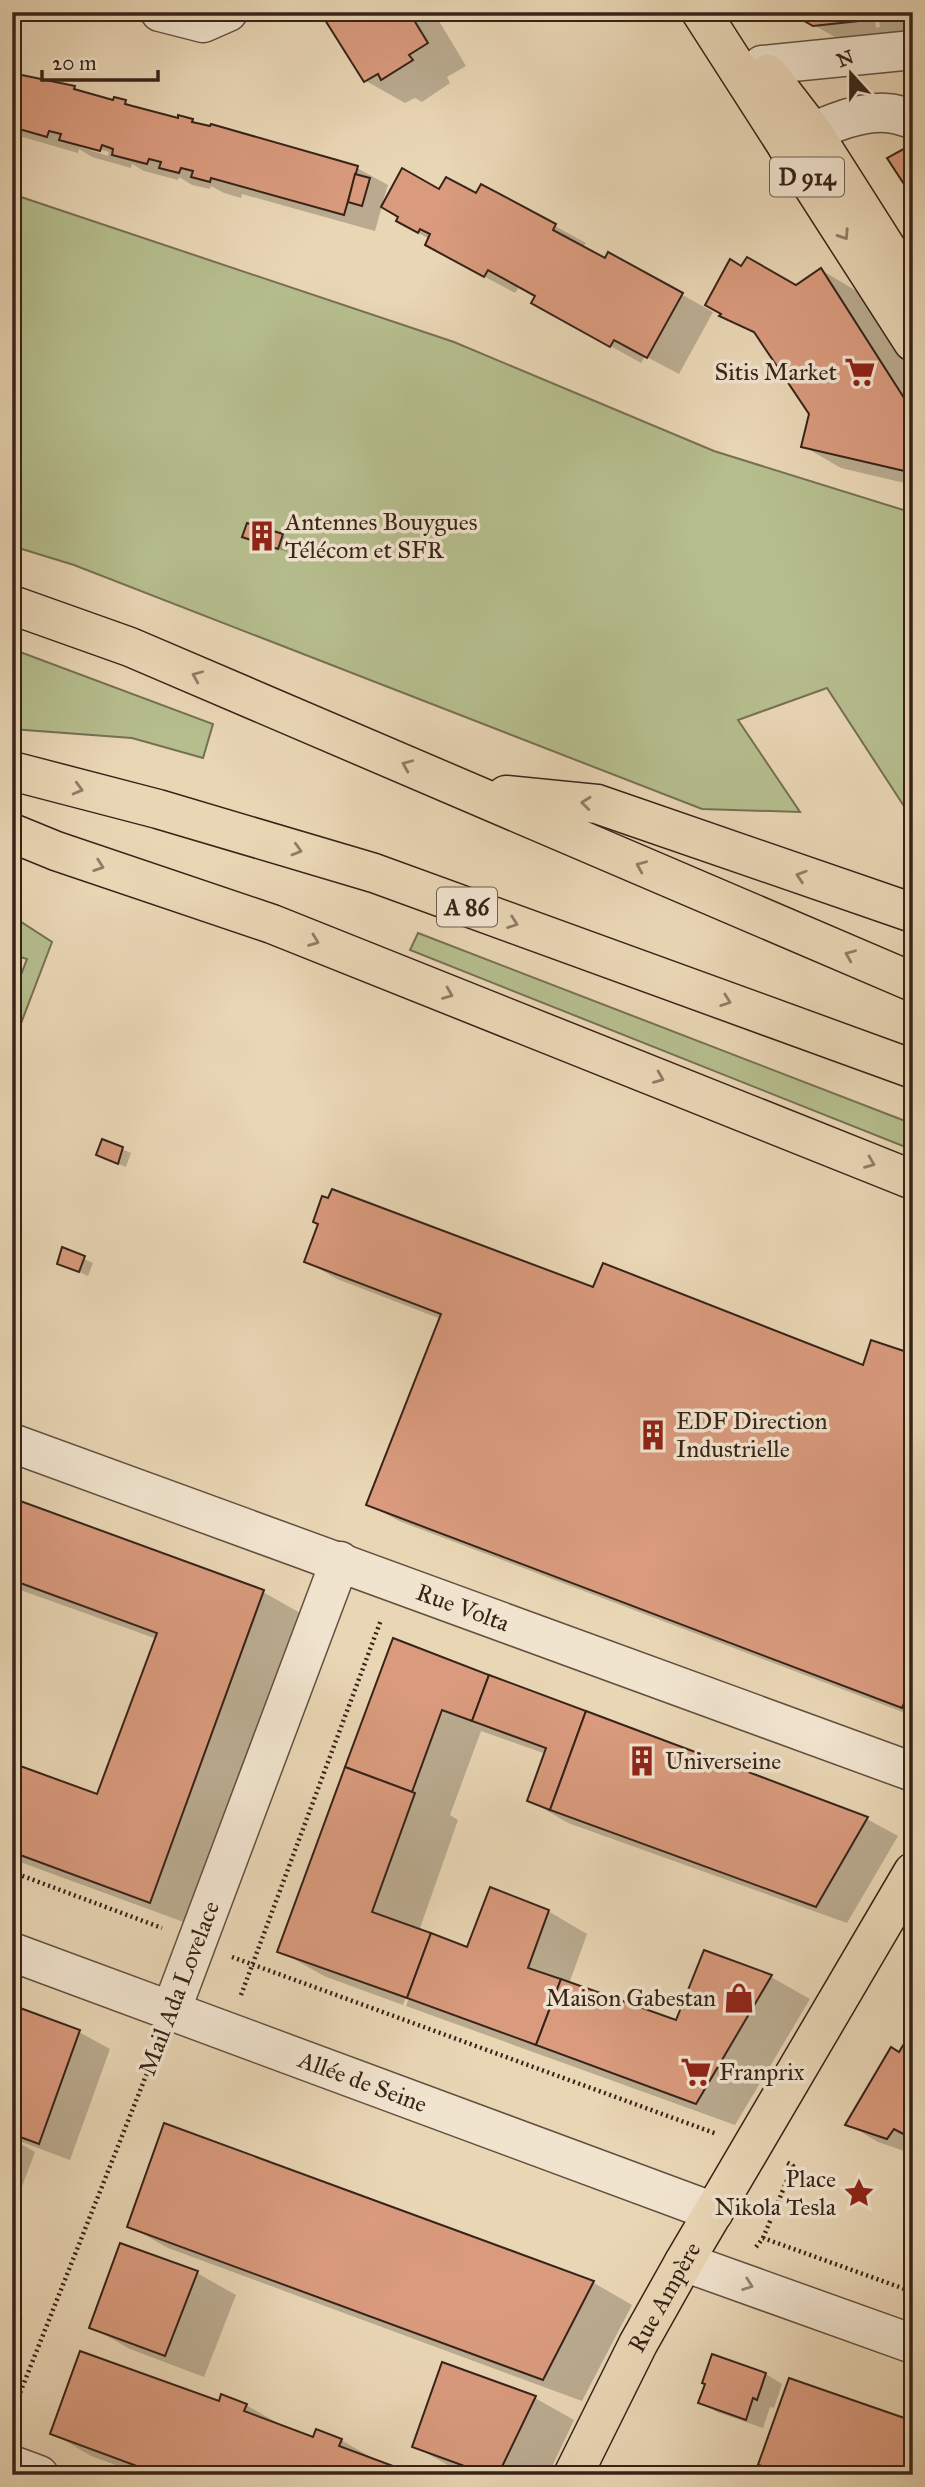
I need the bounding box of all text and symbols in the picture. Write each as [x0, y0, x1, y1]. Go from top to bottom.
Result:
scale bar [42, 38, 158, 82]
north arrow [816, 38, 886, 108]
text: N [833, 45, 857, 72]
text: 20 m [52, 50, 97, 76]
road number: D 914 [770, 158, 844, 196]
one-way arrow [836, 227, 849, 240]
supermarket icon: Sitis Market [843, 355, 877, 389]
place label: Sitis Market [715, 357, 837, 387]
place label: Antennes Bouygues Télécom et SFR [284, 507, 477, 565]
building icon: Antennes Bouygues Télécom et SFR [245, 519, 279, 553]
one-way arrow [192, 670, 205, 684]
one-way arrow [401, 759, 414, 773]
one-way arrow [72, 780, 84, 795]
one-way arrow [580, 796, 591, 811]
one-way arrow [291, 842, 303, 857]
one-way arrow [93, 857, 105, 872]
one-way arrow [636, 860, 648, 874]
one-way arrow [796, 870, 808, 884]
road number: A 86 [437, 888, 497, 926]
one-way arrow [506, 915, 518, 929]
one-way arrow [307, 932, 319, 946]
one-way arrow [845, 950, 857, 964]
one-way arrow [441, 985, 453, 999]
one-way arrow [720, 993, 732, 1007]
one-way arrow [652, 1070, 664, 1084]
one-way arrow [863, 1154, 875, 1168]
place label: EDF Direction Industrielle [676, 1406, 827, 1464]
building icon: EDF Direction Industrielle [636, 1418, 670, 1452]
street label: Rue Volta [412, 1577, 514, 1639]
building icon: Universeine [625, 1744, 659, 1778]
place label: Universeine [665, 1746, 781, 1776]
street label: Mail Ada Lovelace [132, 1897, 226, 2079]
shop icon: Maison Gabestan [722, 1981, 756, 2015]
place label: Maison Gabestan [546, 1983, 716, 2013]
street label: Allée de Seine [293, 2044, 431, 2119]
supermarket icon: Franprix [679, 2055, 713, 2089]
place label: Franprix [719, 2057, 805, 2087]
place label: Place Nikola Tesla [714, 2164, 837, 2222]
place icon: Place Nikola Tesla [842, 2176, 876, 2210]
street label: Rue Ampère [621, 2237, 707, 2358]
one-way arrow [741, 2277, 754, 2291]

